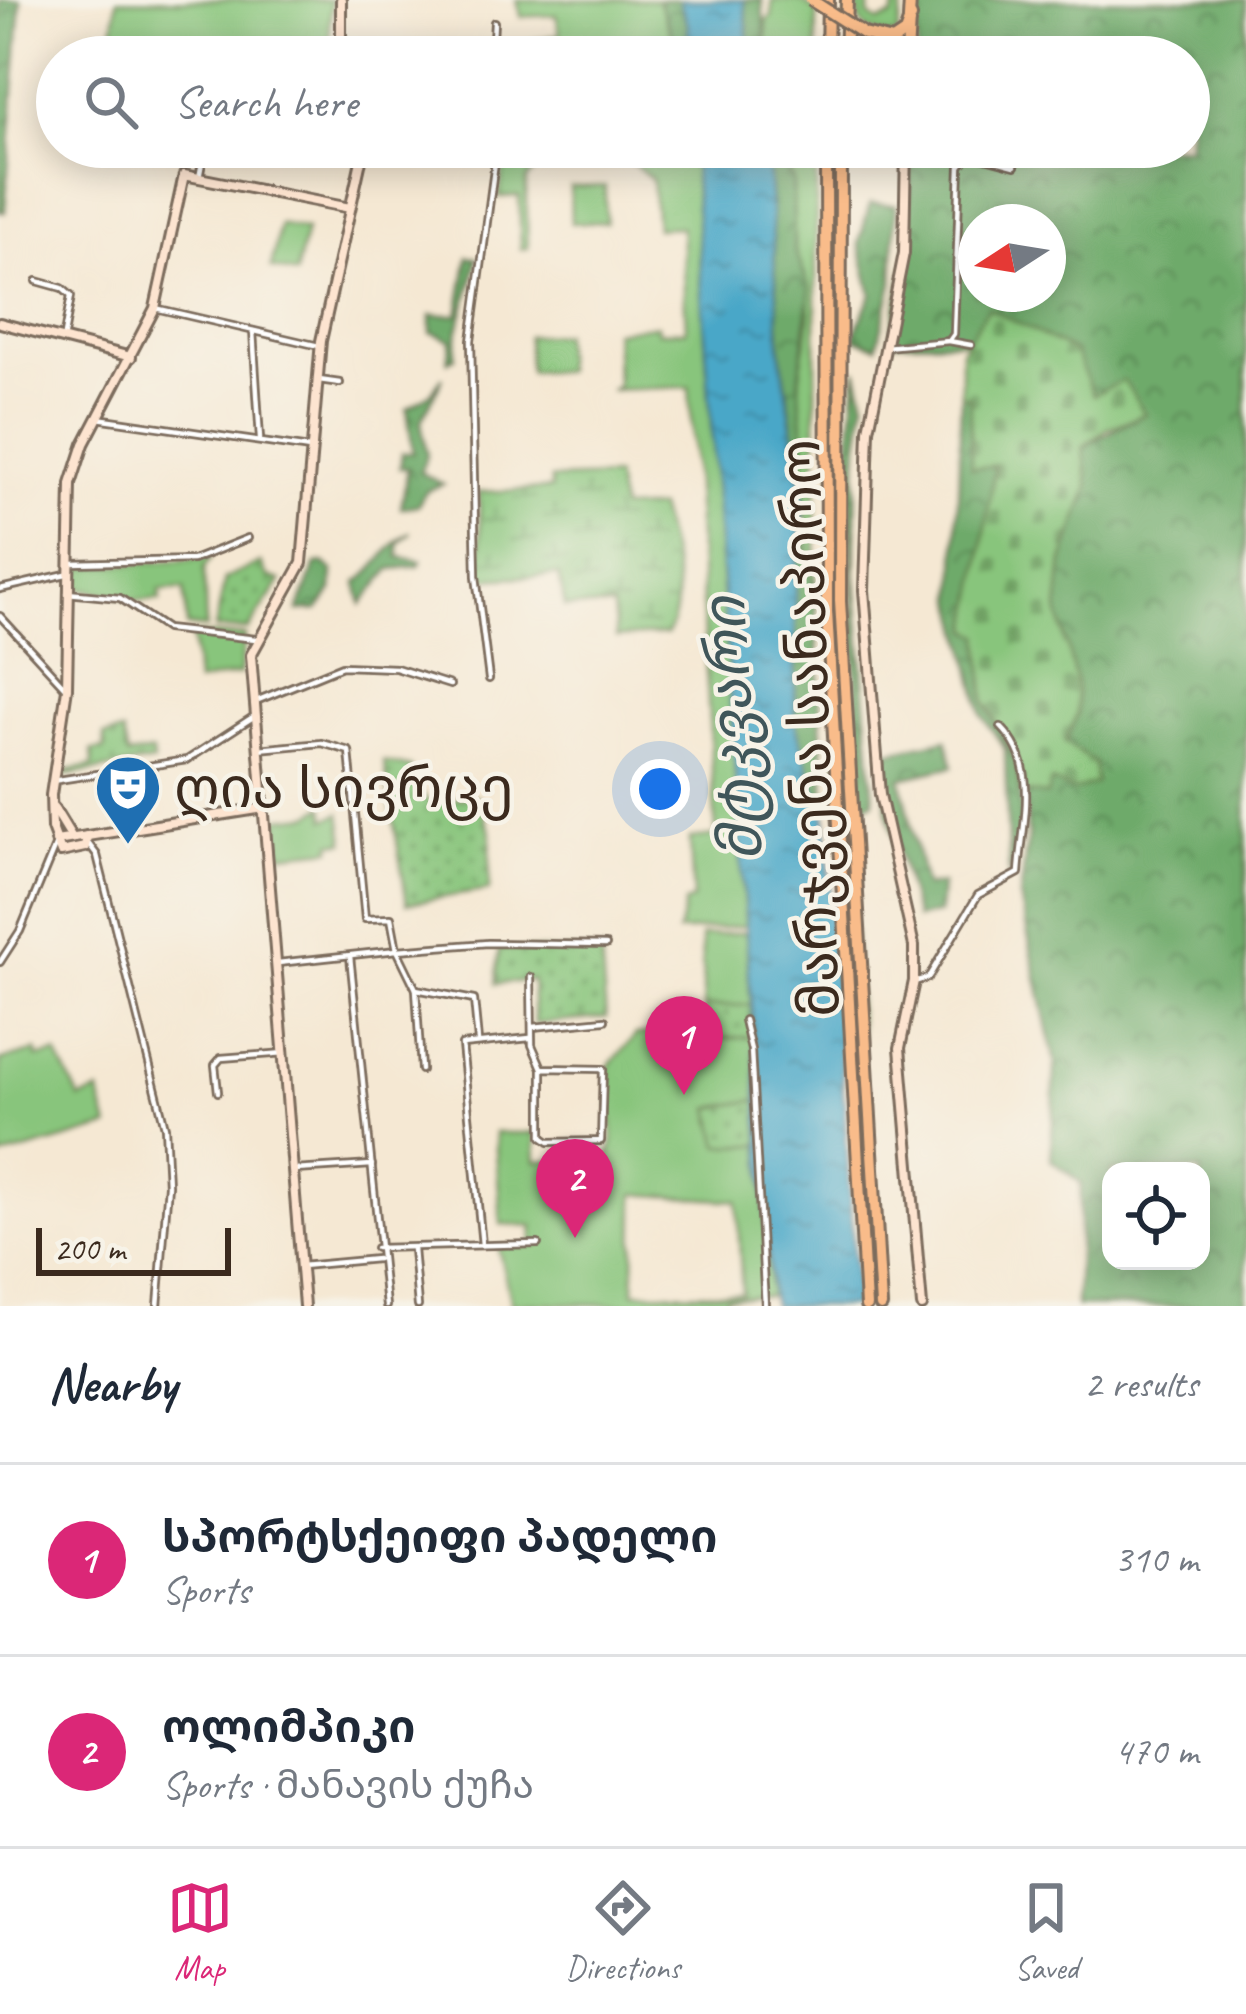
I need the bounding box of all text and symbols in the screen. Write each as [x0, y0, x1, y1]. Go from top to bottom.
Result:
search box [36, 36, 1210, 168]
icon: search [78, 69, 144, 135]
text: Search here [174, 74, 357, 131]
north arrow [958, 204, 1066, 312]
street label: მარჯვენა სანაპირო [764, 438, 856, 1018]
water label: მტკვარი [686, 593, 780, 865]
place label: ღია სივრცე [174, 752, 514, 824]
theatre icon: ღია სივრცე [93, 753, 163, 847]
your location [630, 759, 690, 819]
pin: 1 [645, 996, 723, 1095]
pin: 2 [536, 1139, 614, 1238]
map controls [1102, 1162, 1210, 1270]
button: locate [1102, 1162, 1210, 1270]
scale bar [36, 1222, 231, 1275]
text: 200 m [54, 1228, 125, 1270]
text: Nearby [48, 1352, 176, 1416]
text: 2 results [1084, 1360, 1198, 1409]
text: სპორტსქეიფი პადელი [162, 1509, 717, 1566]
text: 1 [78, 1535, 96, 1584]
text: 310 m [1114, 1535, 1198, 1584]
text: Sports [162, 1566, 250, 1615]
text: ოლიმპიკი [162, 1699, 416, 1756]
text: 2 [78, 1727, 96, 1776]
text: 470 m [1114, 1727, 1198, 1776]
text: Sports · მანავის ქუჩა [162, 1761, 534, 1810]
tab: Map [167, 1875, 233, 1989]
tab: Directions [566, 1875, 680, 1989]
tab: Saved [1013, 1875, 1079, 1989]

